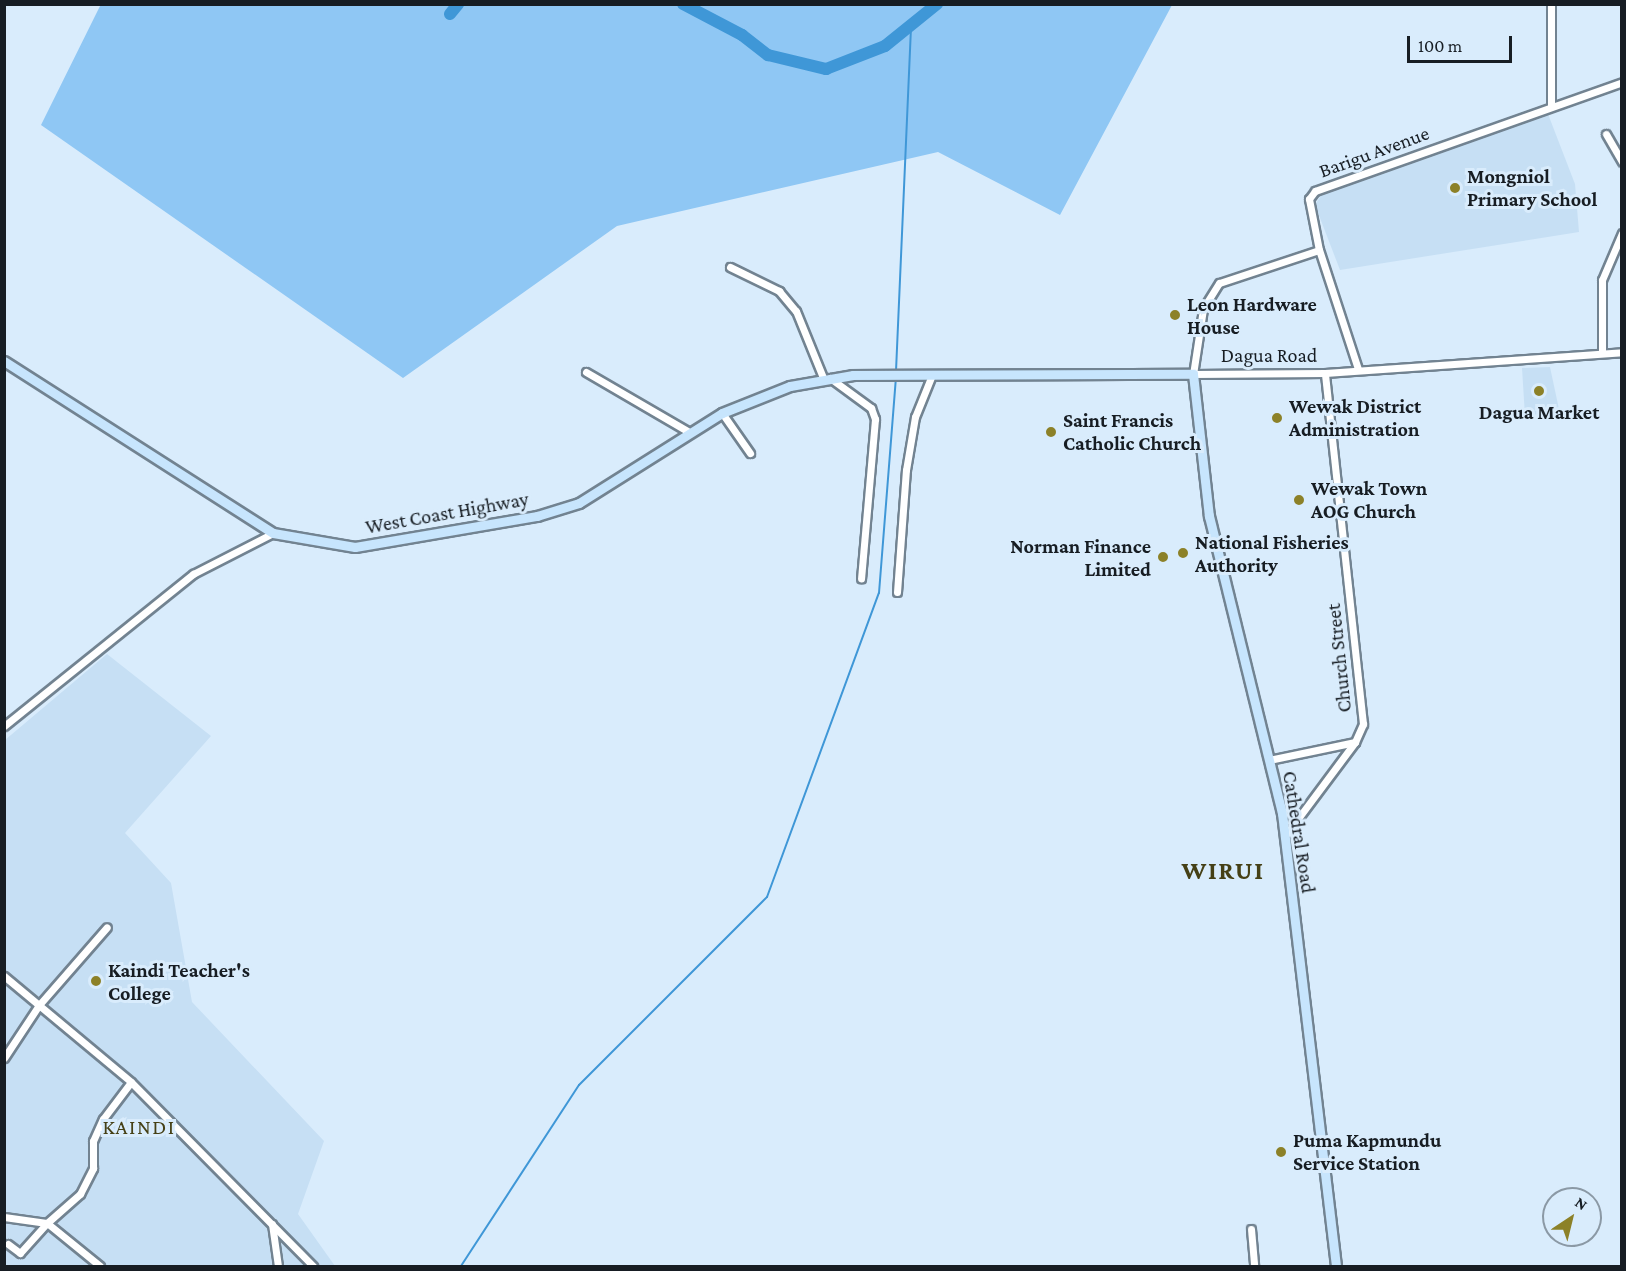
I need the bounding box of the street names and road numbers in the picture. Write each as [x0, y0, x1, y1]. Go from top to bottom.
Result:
street label: Barigu Avenue [1316, 121, 1432, 183]
street label: Dagua Road [1221, 343, 1317, 367]
street label: West Coast Highway [364, 487, 530, 539]
street label: Church Street [1321, 602, 1357, 714]
street label: Cathedral Road [1278, 769, 1320, 895]

